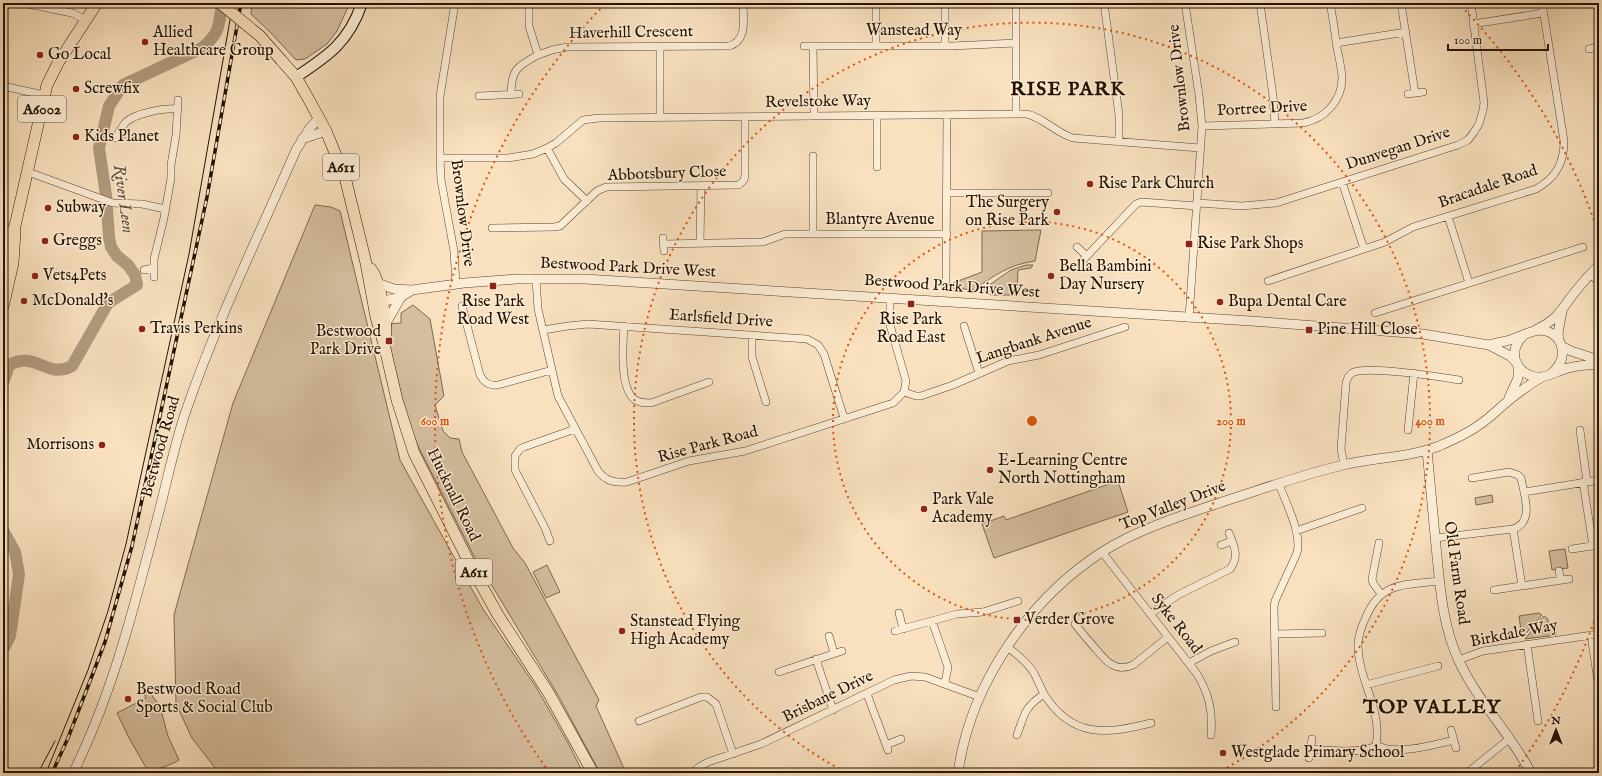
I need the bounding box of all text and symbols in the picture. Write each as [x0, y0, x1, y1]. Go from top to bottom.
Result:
street label: Wanstead Way [866, 21, 962, 41]
street label: Haverhill Crescent [569, 22, 694, 44]
place label: Allied Healthcare Group [152, 23, 274, 61]
street label: Brownlow Drive [1164, 23, 1196, 133]
scale bar [1448, 26, 1548, 52]
text: 100 m [1454, 33, 1482, 48]
marker: Allied Healthcare Group [140, 37, 150, 47]
place label: Go Local [48, 45, 112, 65]
marker: Go Local [35, 50, 45, 60]
district label: RISE PARK [1010, 77, 1126, 102]
place label: Screwfix [84, 79, 140, 99]
marker: Screwfix [71, 84, 81, 94]
street label: Revelstoke Way [765, 91, 871, 113]
road number: A6002 [18, 96, 66, 122]
street label: Portree Drive [1216, 97, 1308, 121]
street label: Dunvegan Drive [1343, 123, 1453, 175]
place label: Kids Planet [84, 127, 160, 147]
marker: Kids Planet [71, 132, 81, 142]
road number: A611 [323, 154, 359, 180]
street label: Brownlow Drive [445, 158, 479, 268]
street label: Bracadale Road [1436, 160, 1541, 213]
street label: Abbotsbury Close [606, 162, 727, 186]
water label: River Leen [108, 163, 138, 235]
place label: Rise Park Church [1098, 174, 1215, 194]
marker: Rise Park Church [1085, 179, 1095, 189]
place label: The Surgery on Rise Park [965, 193, 1049, 231]
place label: Subway [56, 198, 106, 218]
marker: Subway [43, 203, 53, 213]
marker: The Surgery on Rise Park [1052, 207, 1062, 217]
street label: Blantyre Avenue [825, 210, 935, 230]
place label: Greggs [53, 231, 102, 251]
place label: Rise Park Shops [1197, 234, 1304, 254]
marker: Greggs [40, 236, 50, 246]
marker: Rise Park Shops [1184, 239, 1194, 249]
street label: Bestwood Park Drive West [539, 253, 717, 283]
place label: Bella Bambini Day Nursery [1059, 257, 1151, 295]
place label: Vets4Pets [42, 266, 107, 286]
marker: Vets4Pets [30, 271, 40, 281]
street label: Bestwood Park Drive West [863, 271, 1041, 303]
marker: Bella Bambini Day Nursery [1046, 271, 1056, 281]
marker: Rise Park Road West [488, 281, 498, 291]
place label: McDonald's [32, 291, 114, 311]
place label: Rise Park Road West [457, 292, 530, 330]
place label: Bupa Dental Care [1228, 292, 1346, 312]
marker: McDonald's [19, 296, 29, 306]
marker: Bupa Dental Care [1215, 297, 1225, 307]
marker: Rise Park Road East [906, 299, 916, 309]
street label: Earlsfield Drive [668, 305, 774, 333]
place label: Rise Park Road East [877, 310, 946, 348]
street label: Langbank Avenue [974, 313, 1094, 369]
place label: Travis Perkins [150, 319, 243, 339]
place label: Pine Hill Close [1317, 320, 1418, 340]
place label: Bestwood Park Drive [310, 322, 381, 360]
marker: Travis Perkins [137, 324, 147, 334]
marker: Pine Hill Close [1304, 325, 1314, 335]
marker: Bestwood Park Drive [384, 336, 394, 346]
street label: Bestwood Road [137, 393, 185, 500]
text: 600 m [421, 414, 450, 429]
centre of rings [1025, 414, 1039, 428]
text: 200 m [1216, 414, 1246, 429]
text: 400 m [1415, 414, 1446, 429]
street label: Rise Park Road [656, 422, 761, 468]
place label: Morrisons [26, 435, 94, 455]
marker: Morrisons [97, 440, 107, 450]
street label: Hucknall Road [422, 445, 484, 545]
place label: E-Learning Centre North Nottingham [998, 451, 1128, 489]
marker: E-Learning Centre North Nottingham [985, 465, 995, 475]
street label: Top Valley Drive [1117, 477, 1229, 535]
place label: Park Vale Academy [931, 490, 994, 528]
marker: Park Vale Academy [919, 504, 929, 514]
street label: Old Farm Road [1439, 520, 1473, 627]
road number: A611 [456, 559, 492, 585]
street label: Syke Road [1146, 590, 1206, 659]
place label: Verder Grove [1024, 610, 1115, 630]
place label: Stanstead Flying High Academy [630, 612, 741, 650]
marker: Verder Grove [1012, 615, 1022, 625]
street label: Birkdale Way [1469, 616, 1560, 652]
marker: Stanstead Flying High Academy [617, 626, 627, 636]
street label: Brisbane Drive [779, 666, 877, 728]
place label: Bestwood Road Sports & Social Club [136, 680, 273, 718]
marker: Bestwood Road Sports & Social Club [123, 694, 133, 704]
district label: TOP VALLEY [1362, 695, 1501, 720]
north arrow [1536, 710, 1576, 750]
text: N [1550, 714, 1561, 728]
place label: Westglade Primary School [1231, 743, 1405, 763]
marker: Westglade Primary School [1218, 748, 1228, 758]

